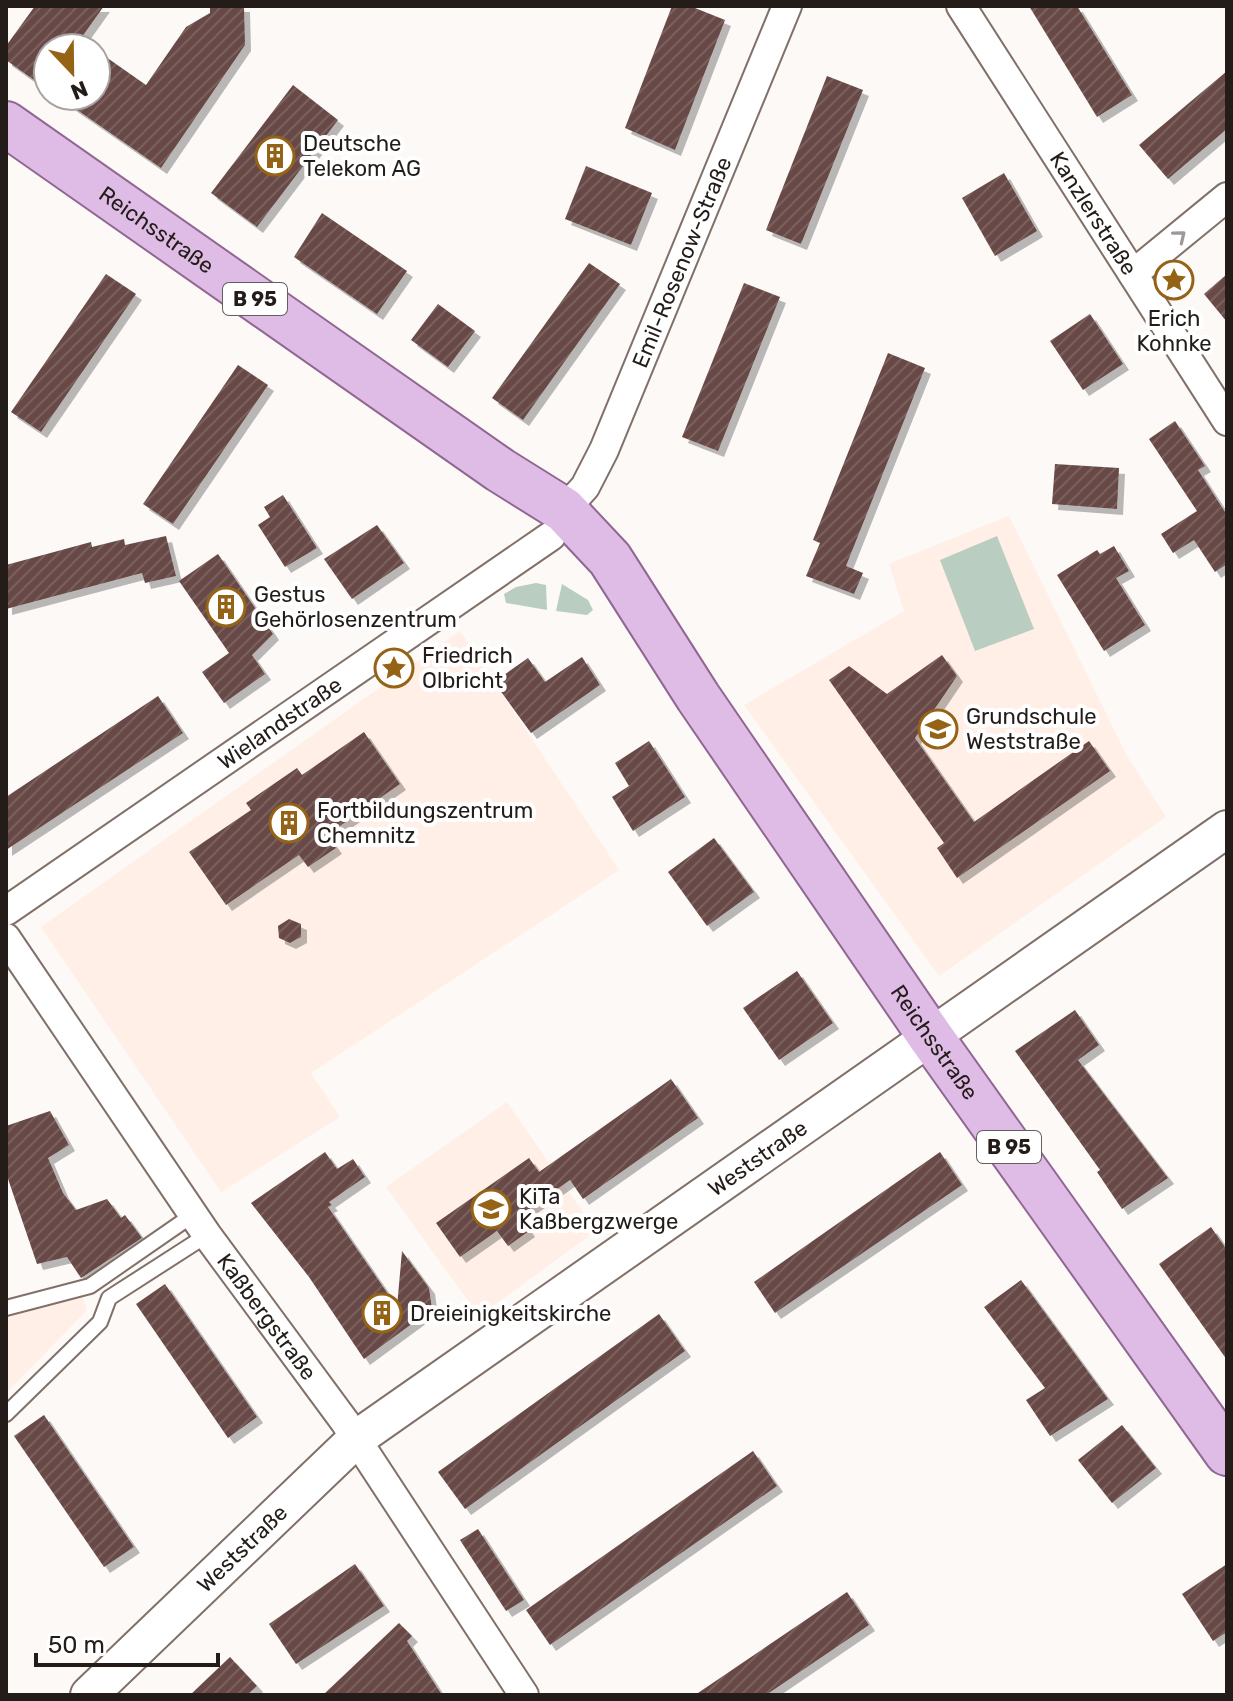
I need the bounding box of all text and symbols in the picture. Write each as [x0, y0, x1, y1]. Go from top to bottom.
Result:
north arrow [32, 32, 112, 112]
text: N [67, 75, 92, 106]
place label: Deutsche Telekom AG [303, 130, 421, 182]
building icon: Deutsche Telekom AG [254, 135, 296, 177]
street label: Kanzlerstraße [1044, 146, 1143, 280]
street label: Emil-Rosenow-Straße [626, 153, 737, 372]
street label: Reichsstraße [94, 180, 219, 279]
one-way arrow [1171, 231, 1185, 246]
place icon: Erich Kohnke [1153, 259, 1195, 301]
road number: B 95 [223, 283, 287, 315]
place label: Erich Kohnke [1136, 305, 1212, 357]
place label: Gestus Gehörlosenzentrum [254, 581, 457, 633]
building icon: Gestus Gehörlosenzentrum [205, 586, 247, 628]
place label: Friedrich Olbricht [422, 642, 513, 694]
place icon: Friedrich Olbricht [373, 647, 415, 689]
street label: Wielandstraße [212, 671, 347, 775]
place label: Grundschule Weststraße [966, 703, 1097, 755]
school or university icon: Grundschule Weststraße [917, 708, 959, 750]
place label: Fortbildungszentrum Chemnitz [317, 797, 533, 849]
building icon: Fortbildungszentrum Chemnitz [268, 802, 310, 844]
street label: Reichsstraße [885, 979, 984, 1105]
street label: Weststraße [703, 1114, 812, 1202]
road number: B 95 [977, 1131, 1041, 1163]
place label: KiTa Kaßbergzwerge [519, 1183, 678, 1235]
school or university icon: KiTa Kaßbergzwerge [470, 1188, 512, 1230]
street label: Kaßbergstraße [212, 1248, 323, 1385]
building icon: Dreieinigkeitskirche [361, 1292, 403, 1334]
place label: Dreieinigkeitskirche [410, 1300, 611, 1327]
street label: Weststraße [191, 1499, 293, 1598]
scale bar [36, 1617, 218, 1667]
text: 50 m [48, 1631, 105, 1659]

